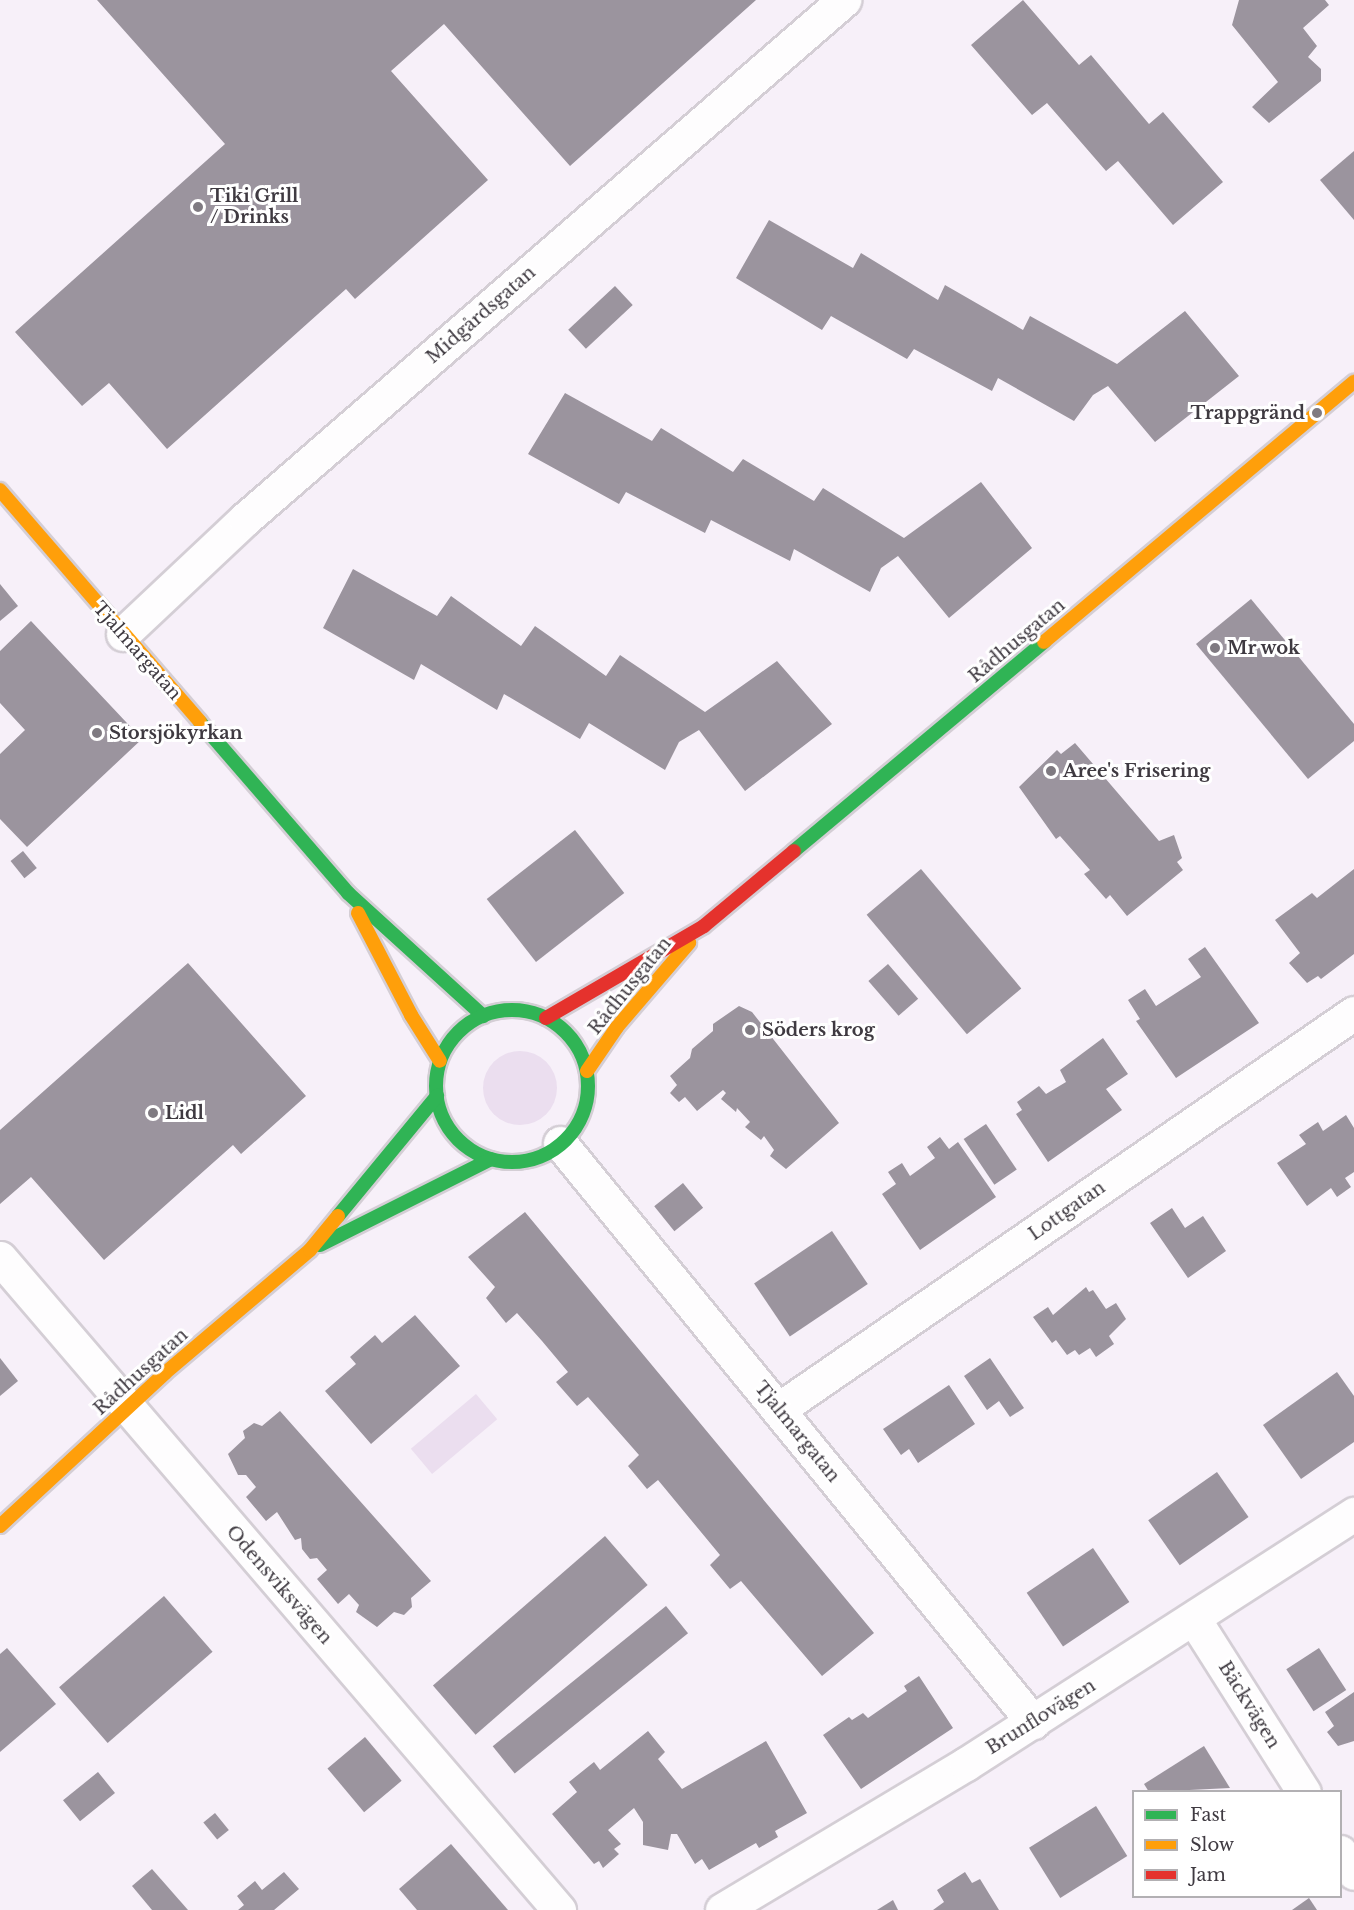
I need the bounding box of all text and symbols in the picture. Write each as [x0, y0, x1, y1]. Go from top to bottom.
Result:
place label: Tiki Grill / Drinks [210, 186, 298, 228]
marker: Tiki Grill / Drinks [191, 200, 205, 214]
street label: Midgårdsgatan [422, 262, 540, 368]
place label: Trappgränd [1190, 402, 1305, 424]
marker: Trappgränd [1310, 406, 1324, 420]
street label: Rådhusgatan [965, 595, 1069, 687]
street label: Tjalmargatan [88, 597, 186, 705]
place label: Mr wok [1227, 637, 1301, 659]
marker: Mr wok [1208, 641, 1222, 655]
place label: Storsjökyrkan [109, 722, 243, 744]
marker: Storsjökyrkan [90, 726, 104, 740]
place label: Aree's Frisering [1063, 760, 1210, 782]
marker: Aree's Frisering [1044, 764, 1058, 778]
street label: Rådhusgatan [584, 933, 676, 1039]
place label: Söders krog [762, 1019, 875, 1041]
marker: Söders krog [743, 1023, 757, 1037]
place label: Lidl [165, 1102, 204, 1124]
marker: Lidl [146, 1106, 160, 1120]
street label: Lottgatan [1025, 1177, 1109, 1245]
street label: Rådhusgatan [90, 1324, 192, 1420]
street label: Tjalmargatan [750, 1377, 844, 1487]
street label: Odensviksvägen [222, 1521, 336, 1649]
street label: Bäckvägen [1214, 1657, 1284, 1753]
street label: Brunflovägen [982, 1675, 1100, 1759]
legend [1132, 1790, 1342, 1898]
text: Fast [1190, 1804, 1226, 1826]
text: Slow [1190, 1834, 1234, 1856]
text: Jam [1190, 1864, 1226, 1886]

